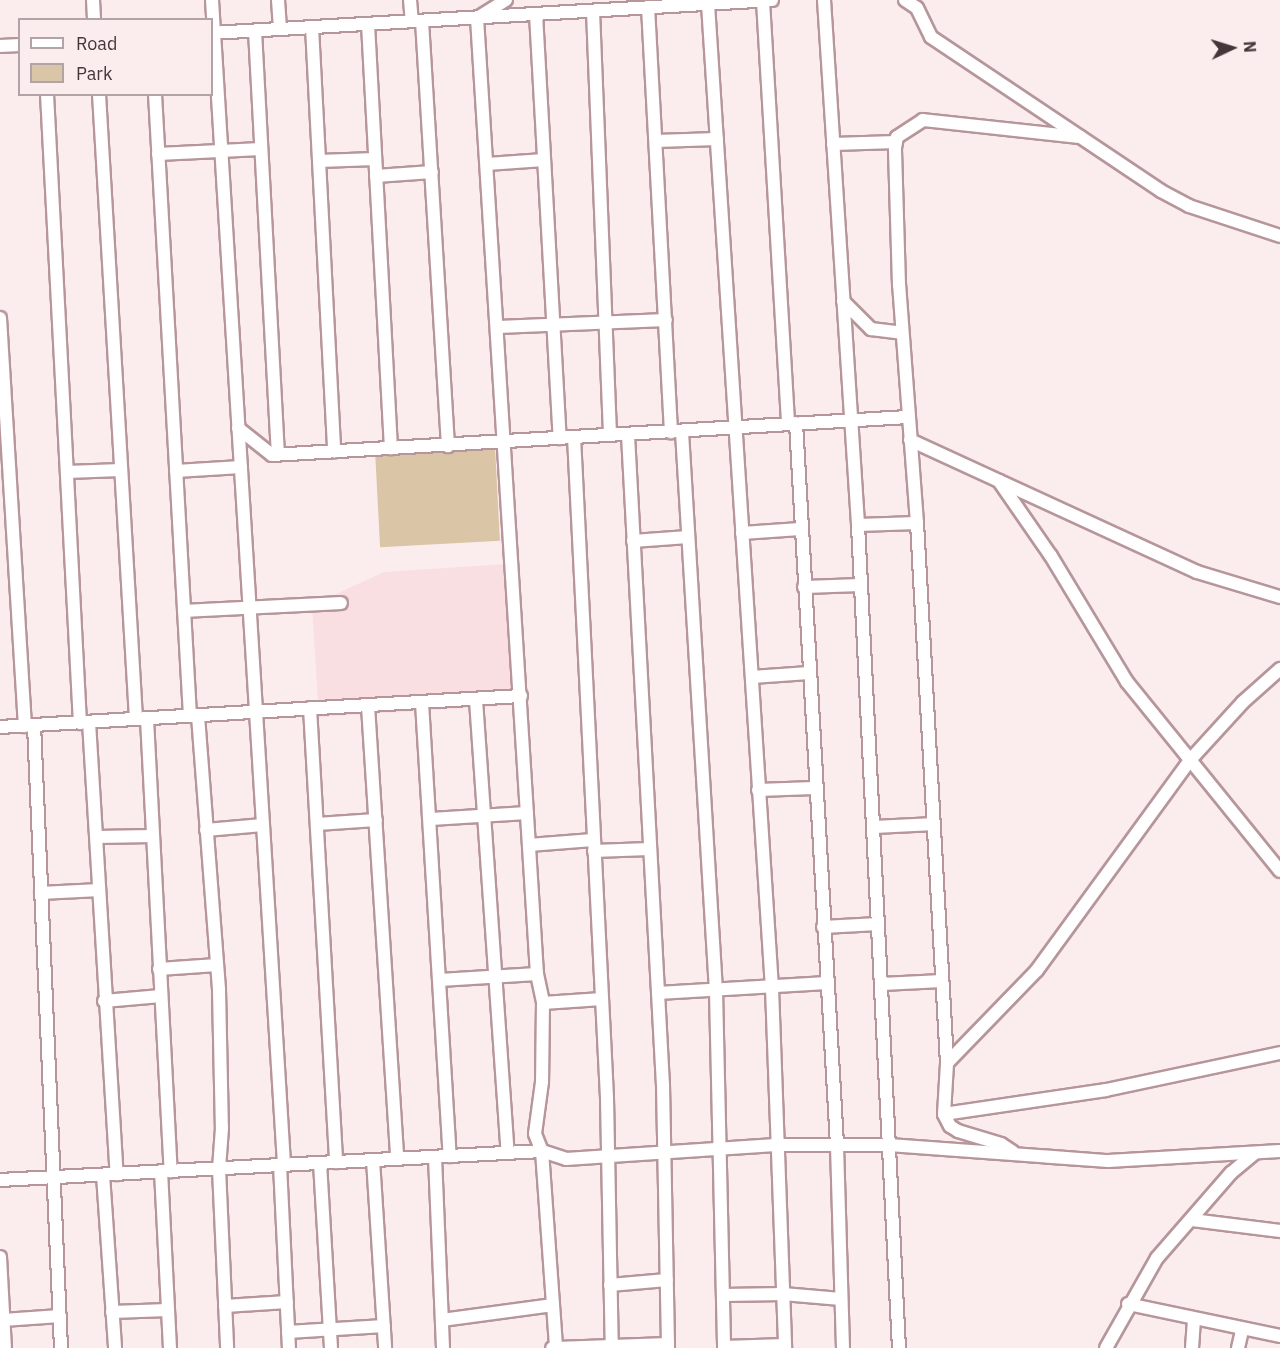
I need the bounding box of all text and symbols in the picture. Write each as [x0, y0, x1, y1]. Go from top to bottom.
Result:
legend [18, 18, 213, 96]
north arrow [1202, 18, 1262, 78]
text: Road [76, 32, 117, 55]
text: N [1240, 40, 1260, 53]
text: Park [76, 62, 112, 85]

